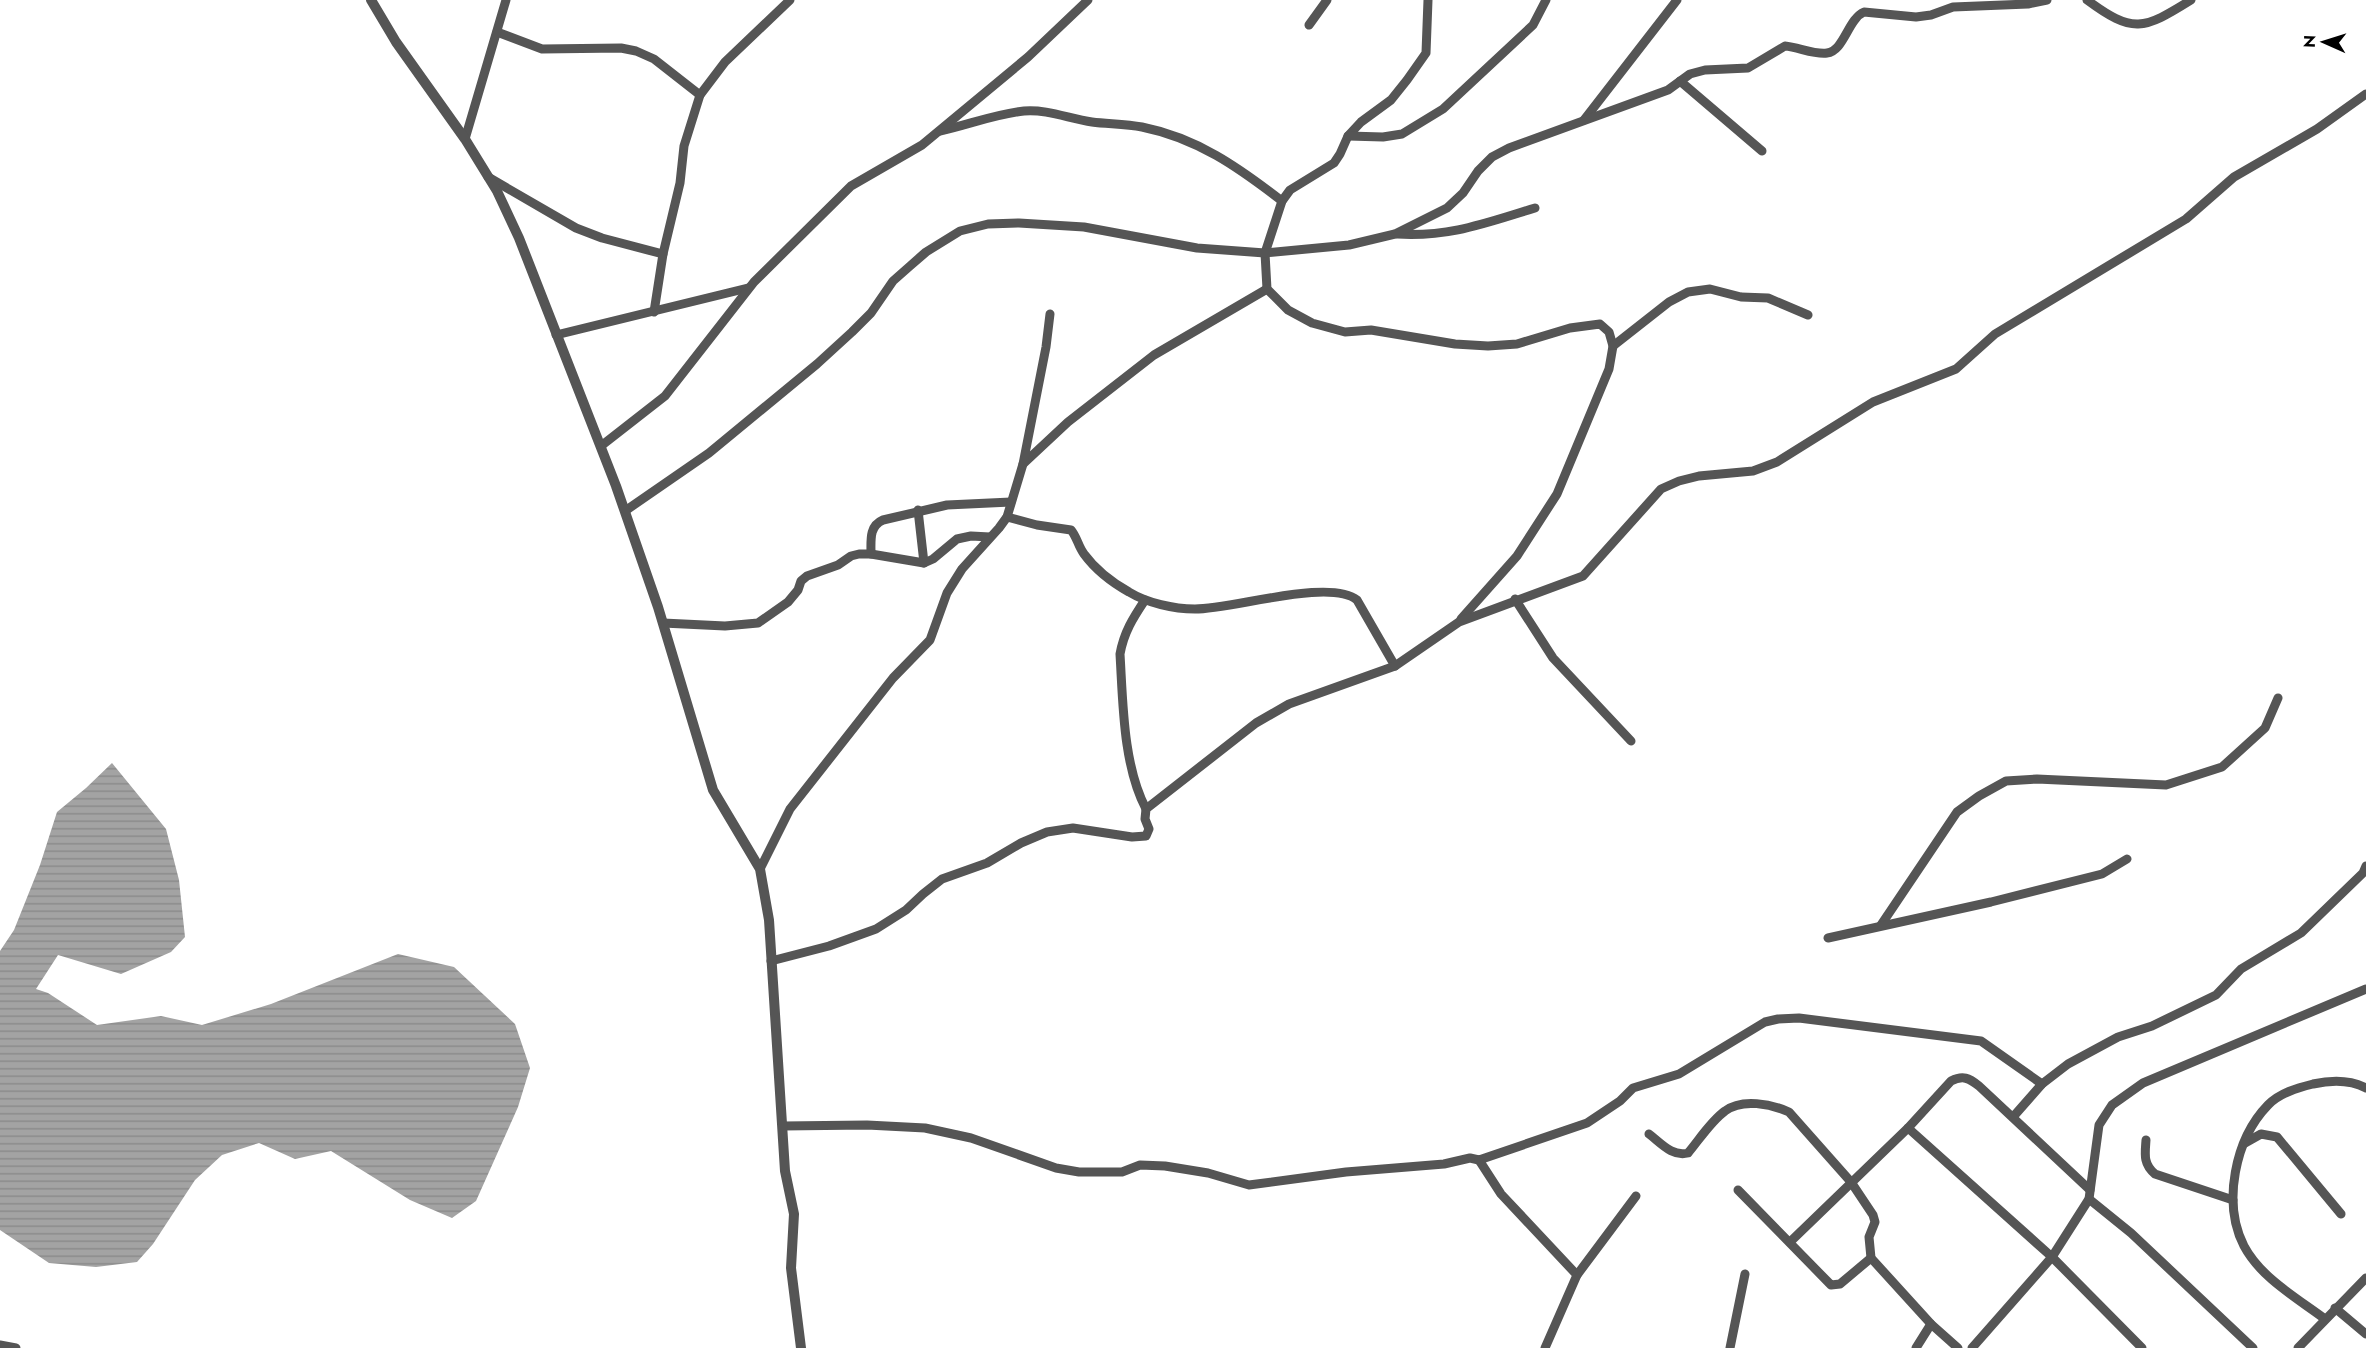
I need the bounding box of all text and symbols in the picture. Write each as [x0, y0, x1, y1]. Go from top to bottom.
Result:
north arrow [2294, 12, 2354, 72]
text: N [2298, 34, 2321, 48]

